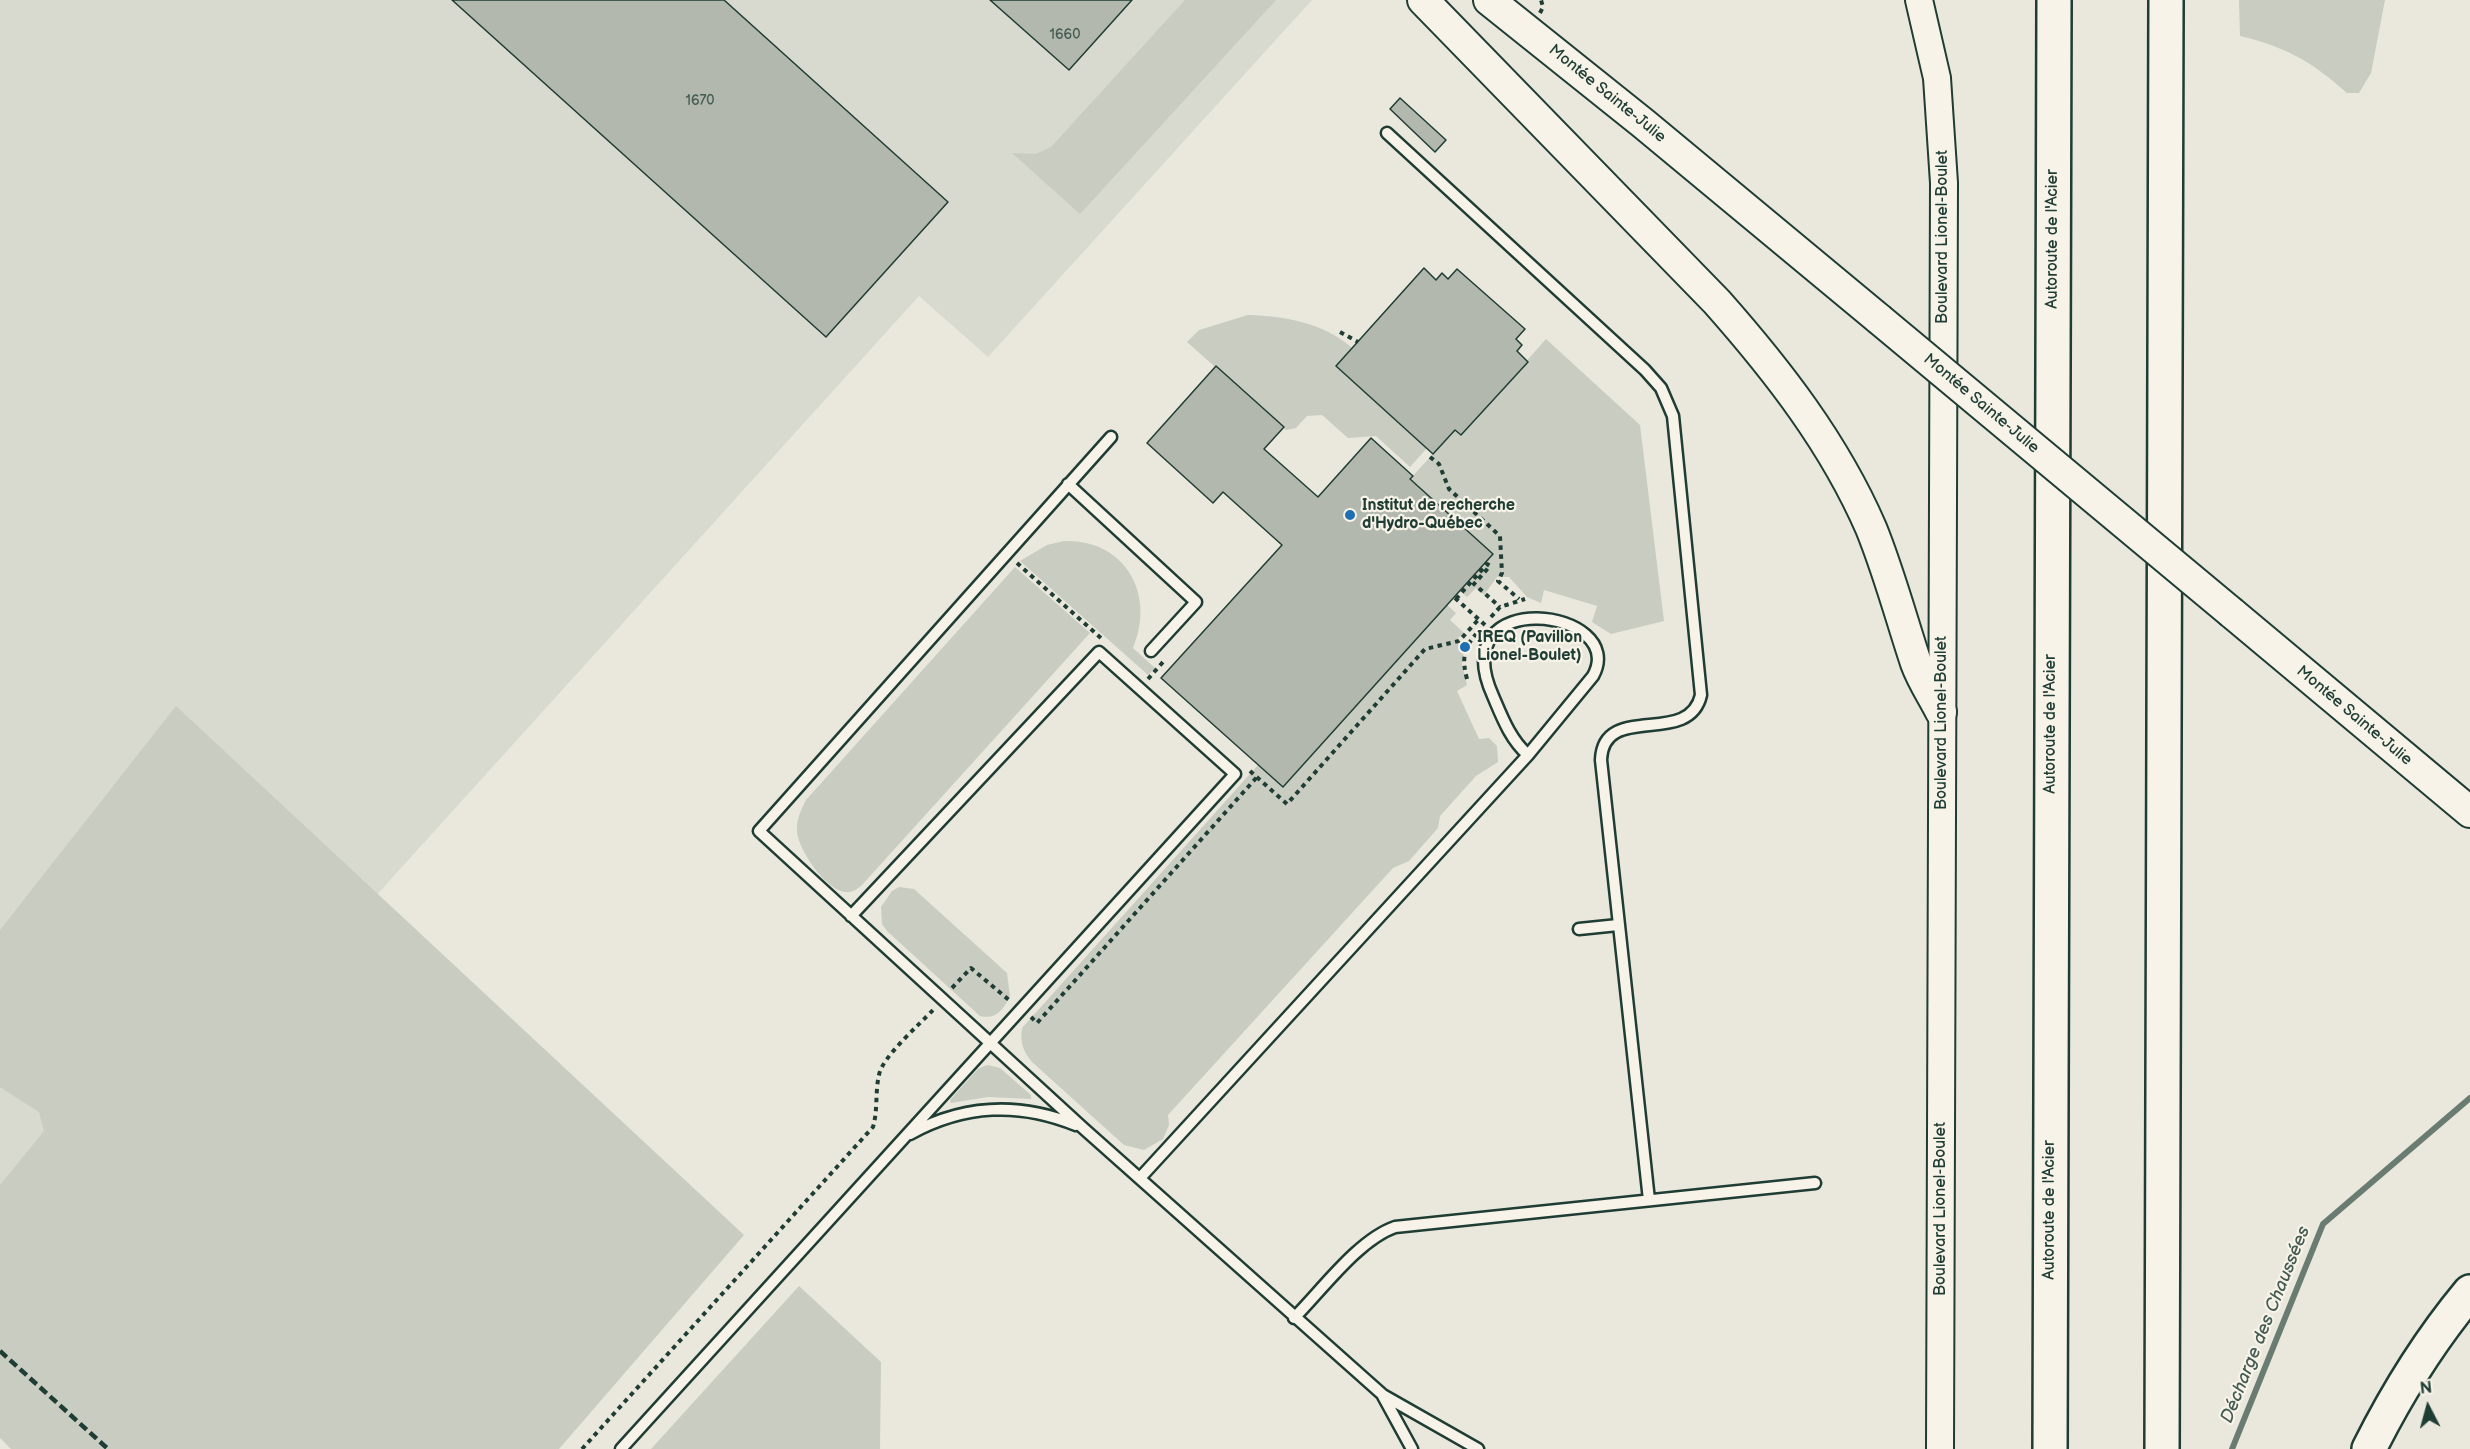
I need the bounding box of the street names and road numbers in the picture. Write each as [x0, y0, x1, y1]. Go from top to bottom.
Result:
street label: Montée Sainte-Julie [1545, 41, 1669, 147]
street label: Boulevard Lionel-Boulet [1933, 150, 1953, 324]
street label: Autoroute de l'Acier [2043, 169, 2063, 309]
street label: Montée Sainte-Julie [1919, 350, 2043, 458]
street label: Boulevard Lionel-Boulet [1932, 636, 1952, 810]
street label: Autoroute de l'Acier [2041, 654, 2061, 794]
street label: Montée Sainte-Julie [2292, 662, 2416, 770]
street label: Boulevard Lionel-Boulet [1931, 1122, 1951, 1296]
street label: Autoroute de l'Acier [2040, 1140, 2060, 1280]

